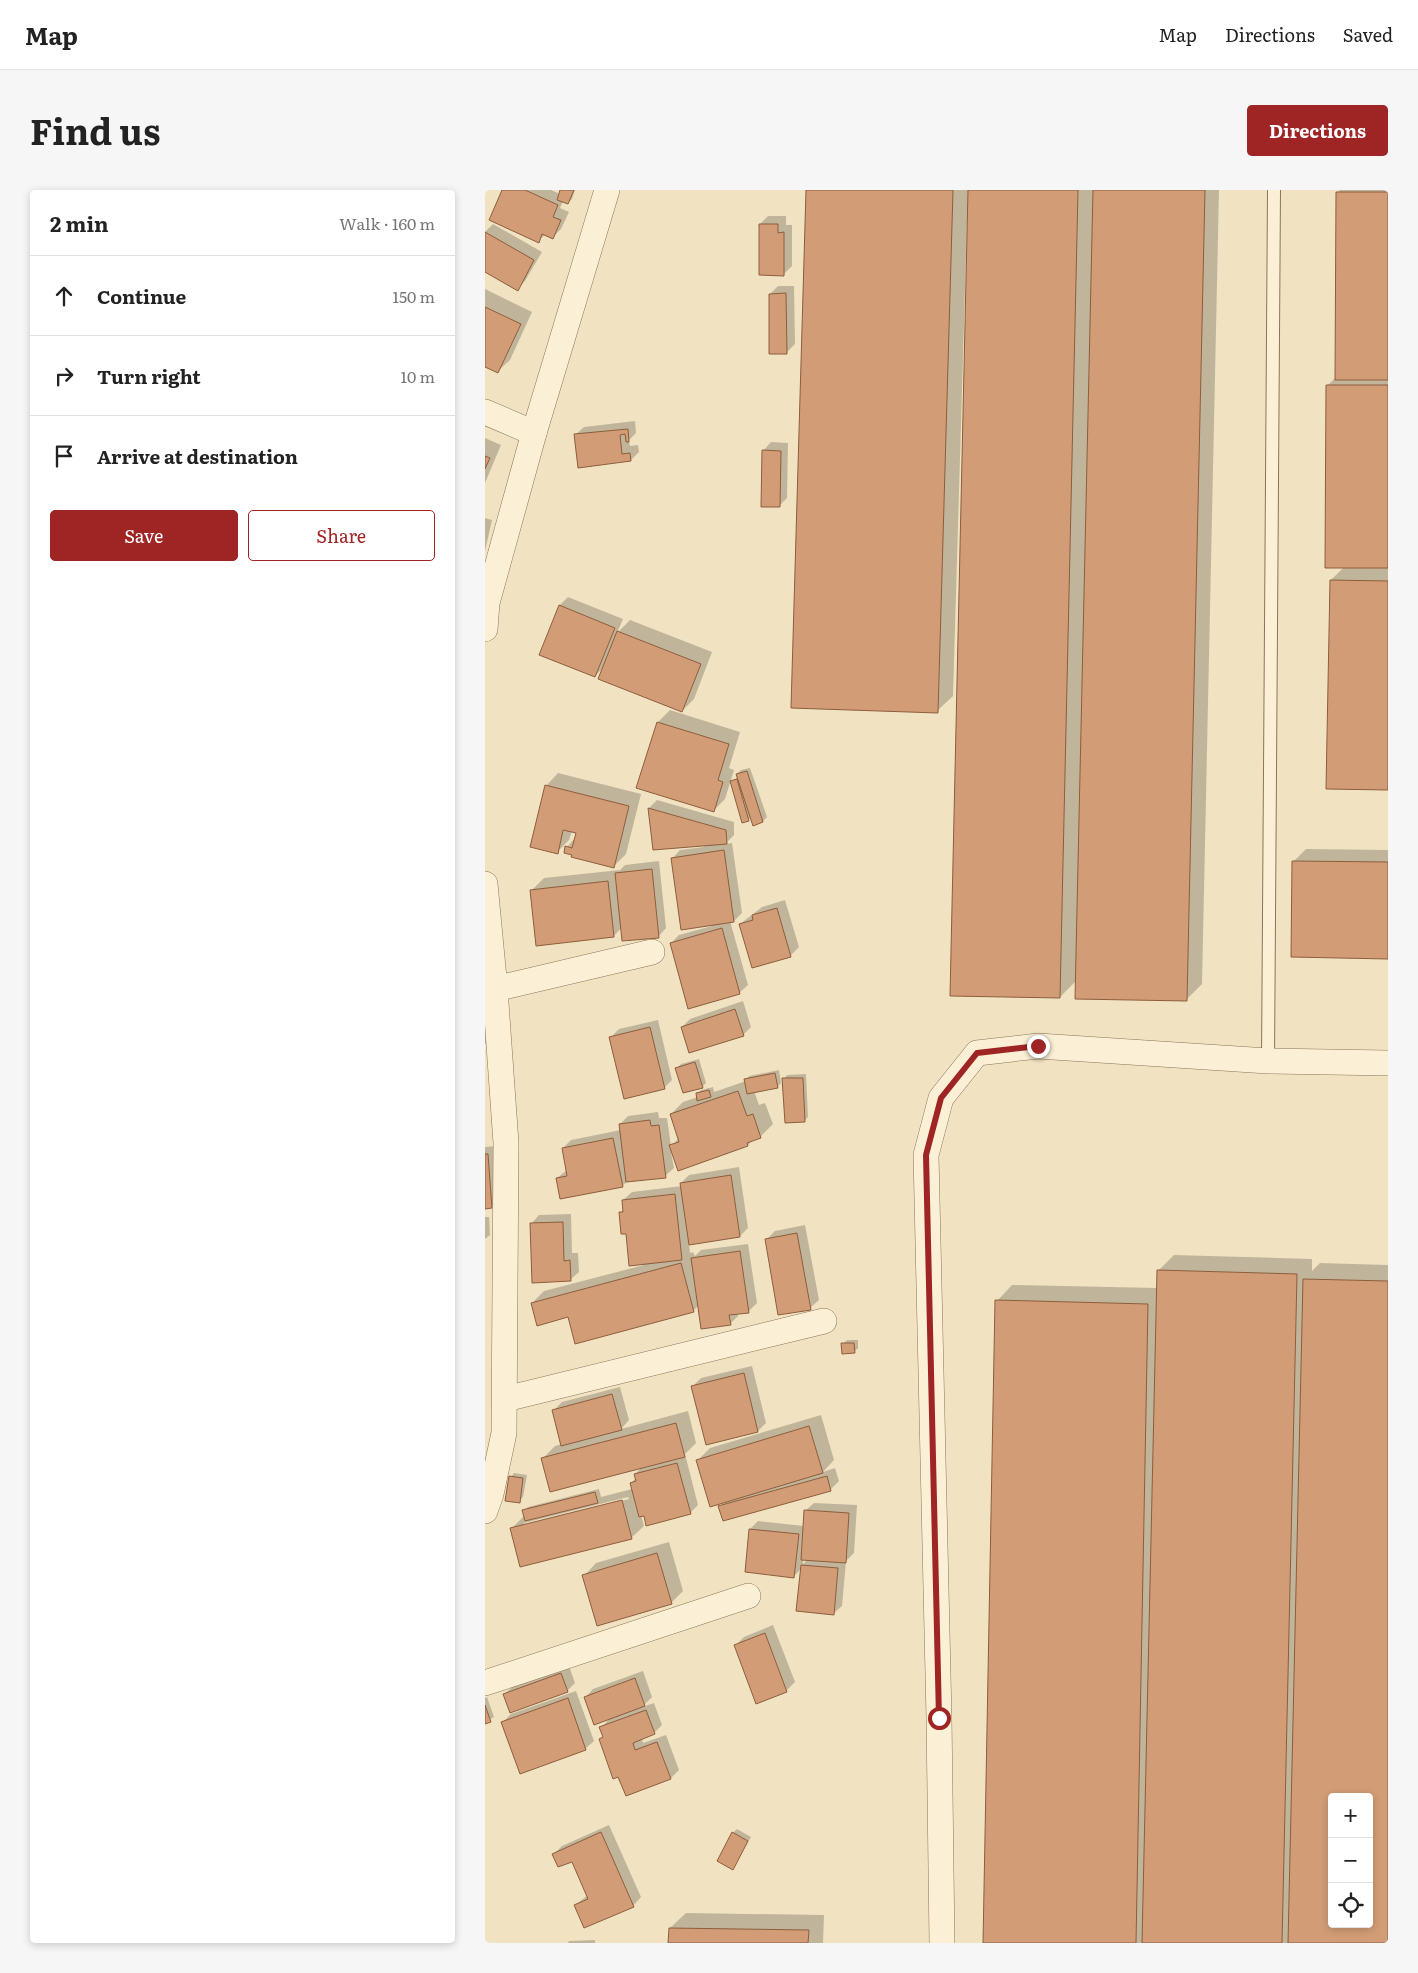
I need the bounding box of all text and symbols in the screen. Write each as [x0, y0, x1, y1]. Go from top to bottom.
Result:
text: Map [25, 17, 78, 52]
text: Map [1159, 21, 1197, 48]
text: Directions [1225, 21, 1315, 48]
text: Saved [1343, 21, 1393, 48]
text: Find us [30, 104, 160, 156]
button: Directions [1247, 105, 1388, 156]
text: 2 min [50, 207, 109, 238]
text: Walk · 160 m [339, 211, 435, 235]
icon: ahead [50, 282, 78, 310]
text: Continue [97, 282, 186, 310]
text: 150 m [392, 284, 435, 308]
icon: right [50, 362, 78, 390]
text: Turn right [97, 362, 201, 390]
text: 10 m [401, 364, 435, 388]
icon: arrive [50, 442, 78, 470]
text: Arrive at destination [97, 442, 298, 470]
button: Save [50, 510, 238, 561]
button: Share [248, 510, 435, 561]
route end [1027, 1035, 1050, 1058]
route start [928, 1707, 951, 1730]
map controls [1328, 1793, 1373, 1928]
button: + [1328, 1793, 1373, 1838]
button: − [1328, 1838, 1373, 1883]
button: locate [1328, 1883, 1373, 1928]

